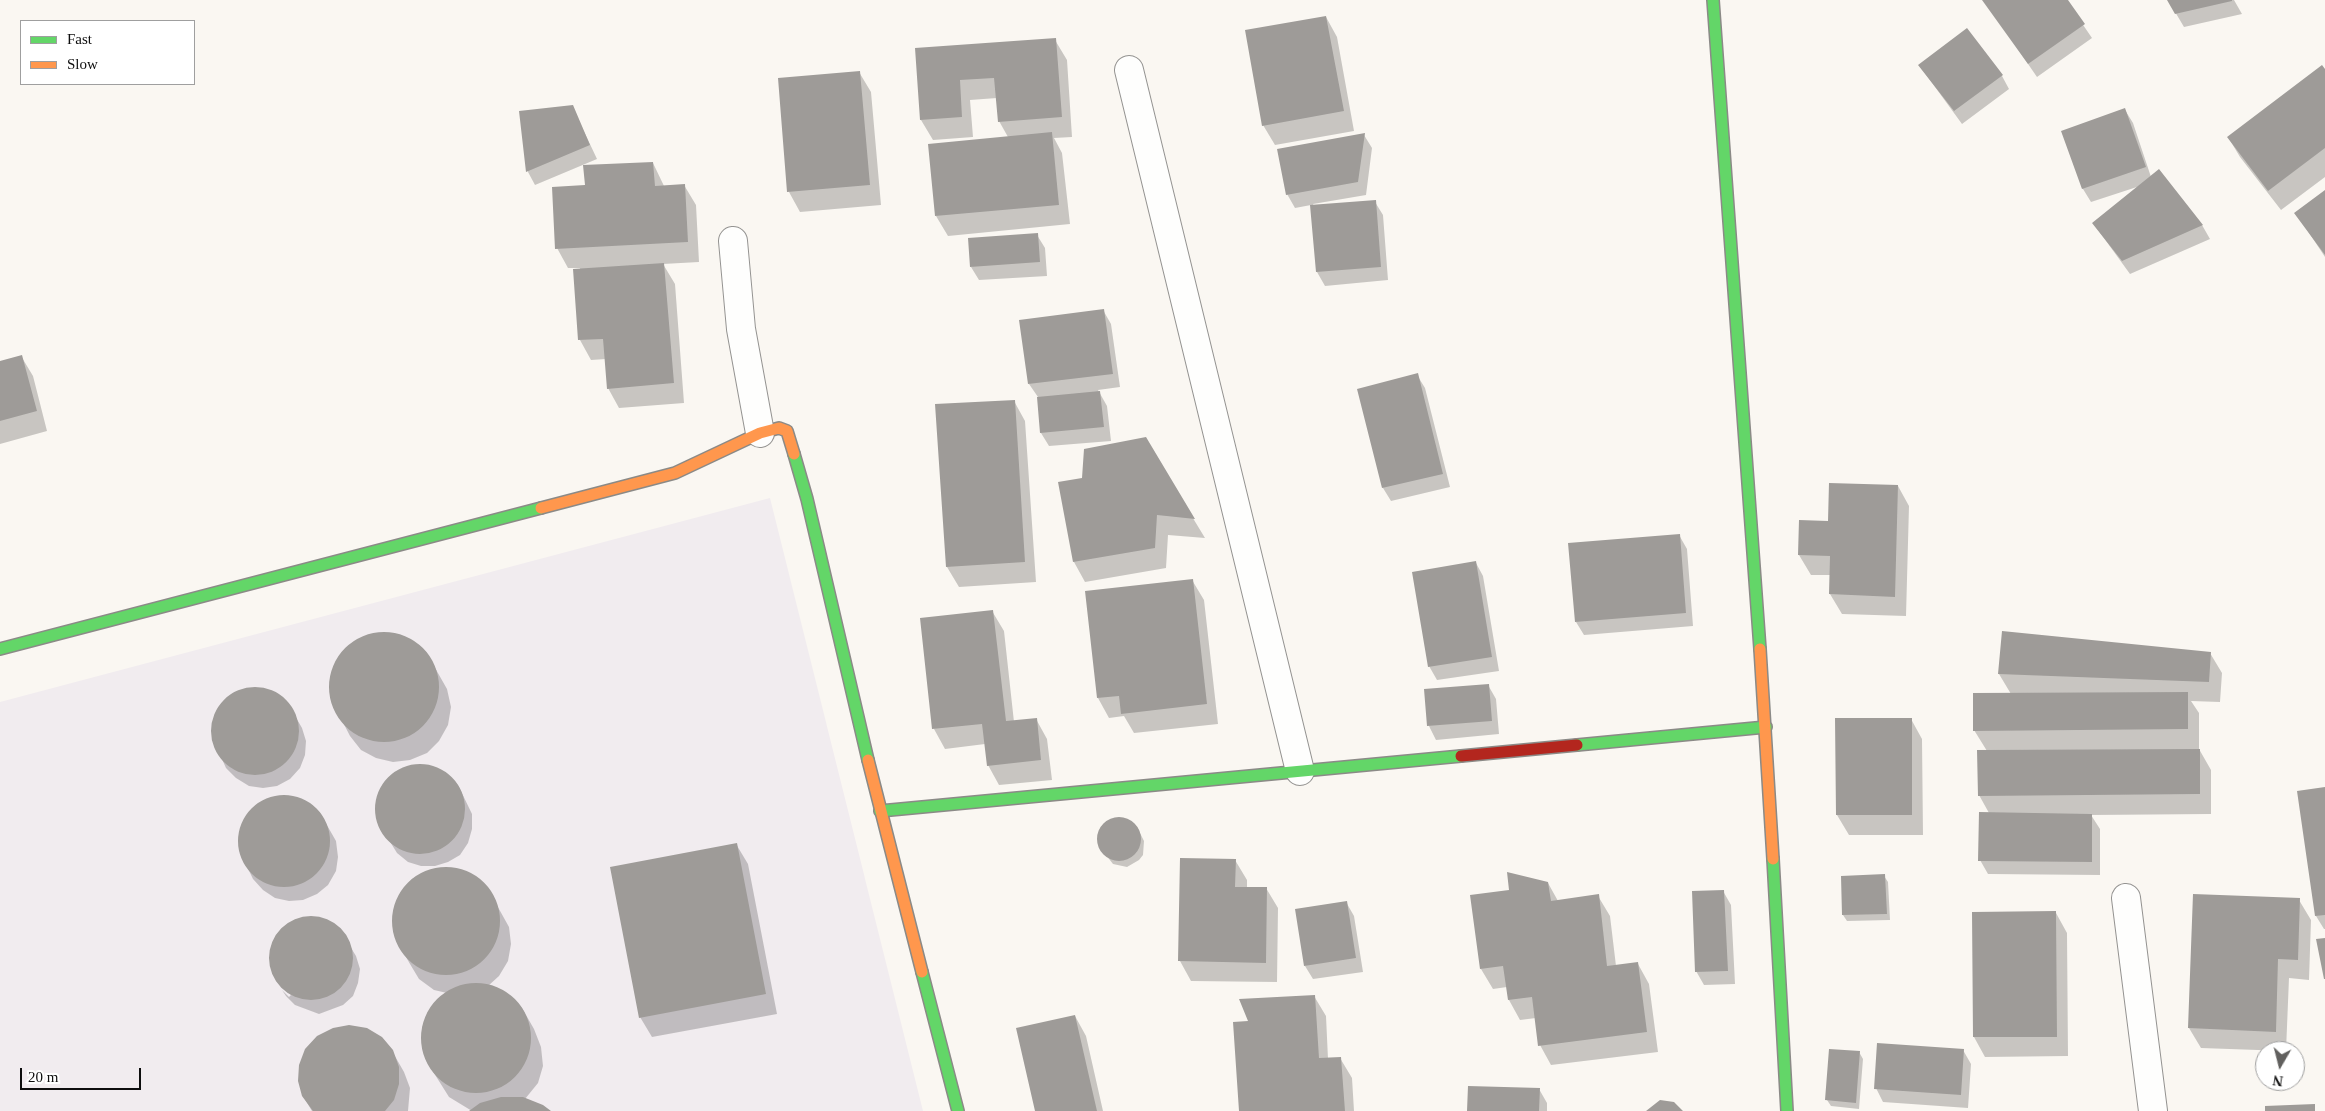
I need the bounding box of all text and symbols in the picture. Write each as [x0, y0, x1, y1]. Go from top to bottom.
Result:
legend [20, 20, 195, 85]
text: Fast [67, 31, 92, 47]
text: Slow [67, 56, 98, 72]
north arrow [2255, 1041, 2305, 1091]
scale bar [22, 1058, 144, 1090]
text: 20 m [28, 1069, 58, 1085]
text: N [2272, 1072, 2284, 1088]

